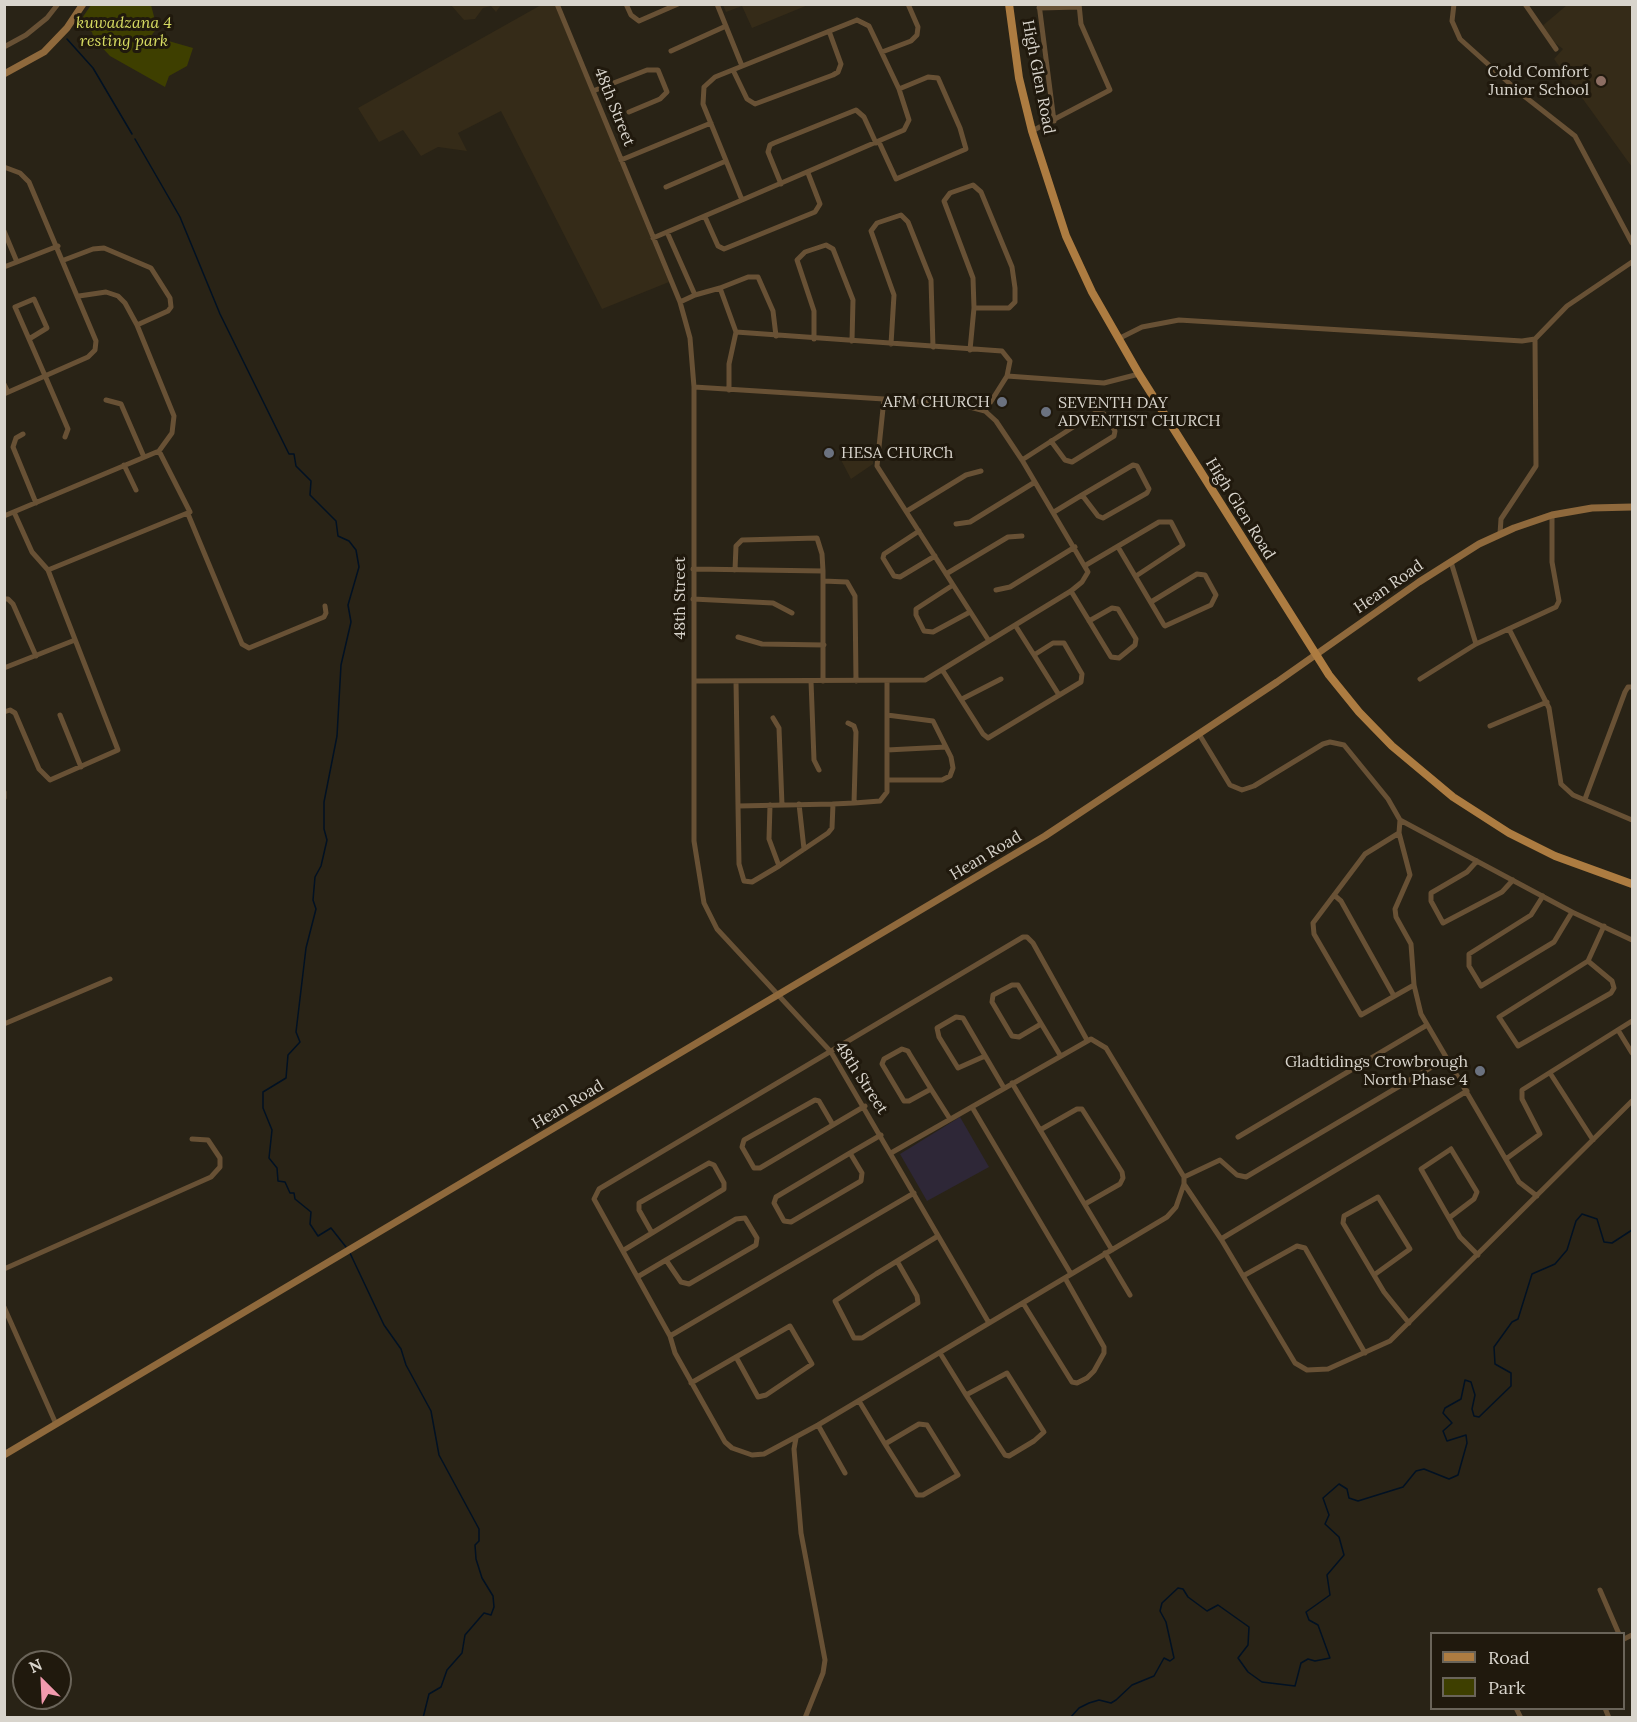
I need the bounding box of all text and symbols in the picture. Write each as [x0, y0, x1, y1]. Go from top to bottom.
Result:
park label: kuwadzana 4 resting park [76, 13, 172, 51]
street label: High Glen Road [1017, 18, 1059, 136]
place label: Cold Comfort Junior School [1488, 62, 1589, 100]
street label: 48th Street [590, 65, 638, 149]
marker: Cold Comfort Junior School [1594, 74, 1608, 88]
place label: AFM CHURCH [883, 392, 990, 412]
place label: SEVENTH DAY ADVENTIST CHURCH [1058, 393, 1221, 431]
marker: AFM CHURCH [995, 395, 1009, 409]
marker: SEVENTH DAY ADVENTIST CHURCH [1039, 405, 1053, 419]
place label: HESA CHURCh [841, 443, 953, 463]
marker: HESA CHURCh [822, 446, 836, 460]
street label: High Glen Road [1201, 455, 1279, 563]
street label: 48th Street [670, 556, 690, 640]
street label: Hean Road [1351, 556, 1427, 618]
street label: Hean Road [947, 827, 1025, 885]
street label: 48th Street [830, 1038, 892, 1118]
place label: Gladtidings Crowbrough North Phase 4 [1285, 1052, 1468, 1090]
marker: Gladtidings Crowbrough North Phase 4 [1473, 1064, 1487, 1078]
street label: Hean Road [529, 1076, 607, 1134]
legend [1430, 1632, 1625, 1710]
text: Road [1488, 1646, 1530, 1669]
north arrow [12, 1650, 72, 1710]
text: N [26, 1654, 45, 1677]
text: Park [1488, 1676, 1525, 1699]

